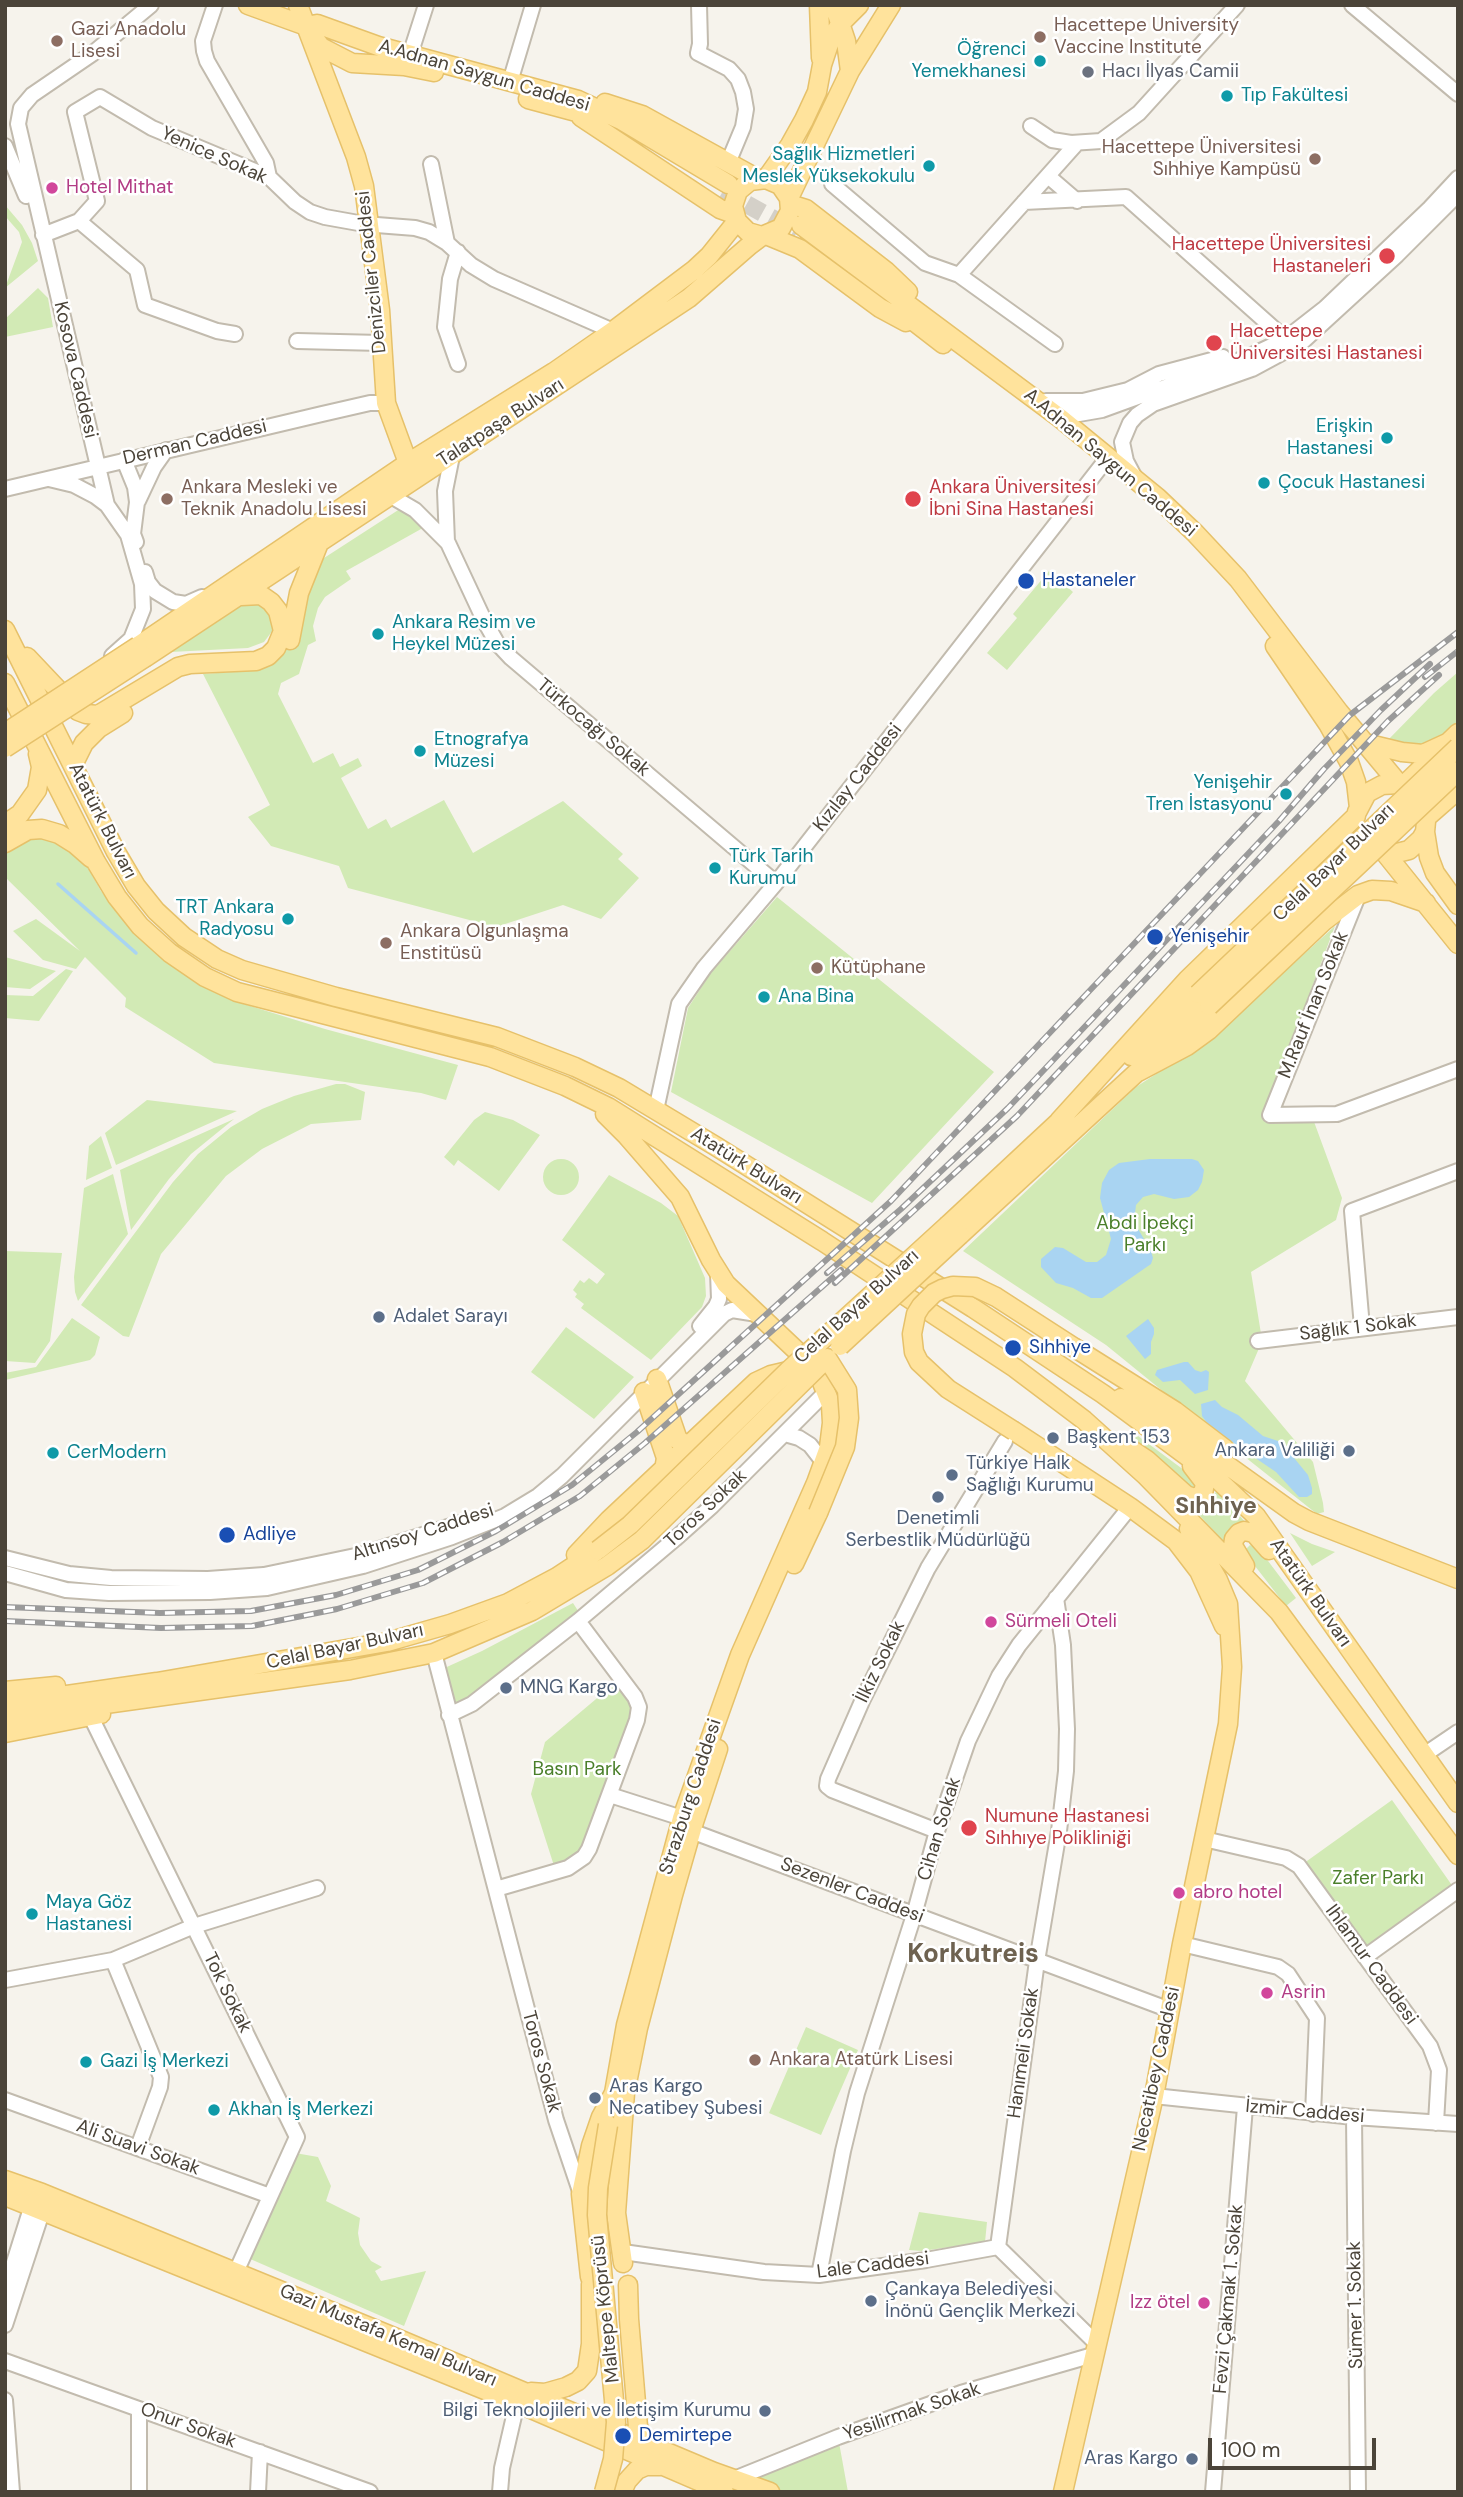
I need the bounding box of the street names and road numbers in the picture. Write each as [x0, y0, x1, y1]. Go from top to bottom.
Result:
street label: A.Adnan Saygun Caddesi [376, 35, 592, 117]
street label: Yenice Sokak [157, 122, 271, 190]
street label: Denizciler Caddesi [352, 190, 392, 354]
street label: Kosova Caddesi [48, 299, 102, 441]
street label: Talatpaşa Bulvarı [433, 374, 569, 472]
street label: A.Adnan Saygun Caddesi [1019, 384, 1201, 542]
street label: Derman Caddesi [121, 415, 269, 471]
street label: Türkocağı Sokak [532, 674, 654, 782]
street label: Kızılay Caddesi [809, 719, 907, 837]
street label: Atatürk Bulvarı [63, 759, 141, 883]
street label: Celal Bayar Bulvarı [1269, 799, 1399, 927]
street label: M.Rauf İnan Sokak [1274, 928, 1354, 1082]
street label: Atatürk Bulvarı [686, 1123, 806, 1209]
street label: Celal Bayar Bulvarı [790, 1245, 924, 1369]
street label: Sağlık 1 Sokak [1298, 1310, 1418, 1346]
street label: Toros Sokak [660, 1465, 752, 1553]
street label: Altınsoy Caddesi [349, 1499, 497, 1567]
street label: Atatürk Bulvarı [1264, 1534, 1356, 1652]
street label: İlkiz Sokak [851, 1617, 911, 1707]
street label: Celal Bayar Bulvarı [264, 1619, 426, 1675]
street label: Strazburg Caddesi [655, 1716, 727, 1878]
street label: Cihan Sokak [913, 1774, 967, 1884]
street label: Sezenler Caddesi [777, 1853, 927, 1929]
street label: Ihlamur Caddesi [1320, 1901, 1422, 2029]
street label: Tok Sokak [198, 1949, 256, 2037]
street label: Necatibey Caddesi [1128, 1985, 1186, 2153]
street label: Hanımeli Sokak [1004, 1986, 1044, 2120]
street label: Toros Sokak [516, 2009, 566, 2115]
street label: İzmir Caddesi [1245, 2095, 1365, 2129]
street label: Ali Suavi Sokak [73, 2115, 203, 2181]
street label: Fevzi Çakmak 1. Sokak [1209, 2203, 1249, 2395]
street label: Maltepe Köprüsü [587, 2234, 625, 2384]
street label: Sümer 1. Sokak [1343, 2241, 1369, 2369]
street label: Lale Caddesi [815, 2248, 931, 2284]
street label: Gazi Mustafa Kemal Bulvarı [276, 2280, 500, 2392]
street label: Yesilirmak Sokak [840, 2378, 984, 2446]
street label: Onur Sokak [137, 2398, 239, 2454]

